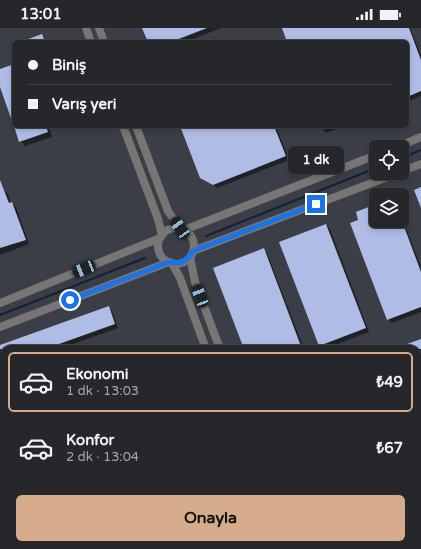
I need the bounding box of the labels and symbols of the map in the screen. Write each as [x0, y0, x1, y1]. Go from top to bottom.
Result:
callout: 1 dk [288, 146, 344, 174]
route end [307, 195, 325, 213]
car [168, 215, 192, 241]
car [71, 259, 97, 279]
car [190, 283, 210, 309]
route start [61, 291, 79, 309]

